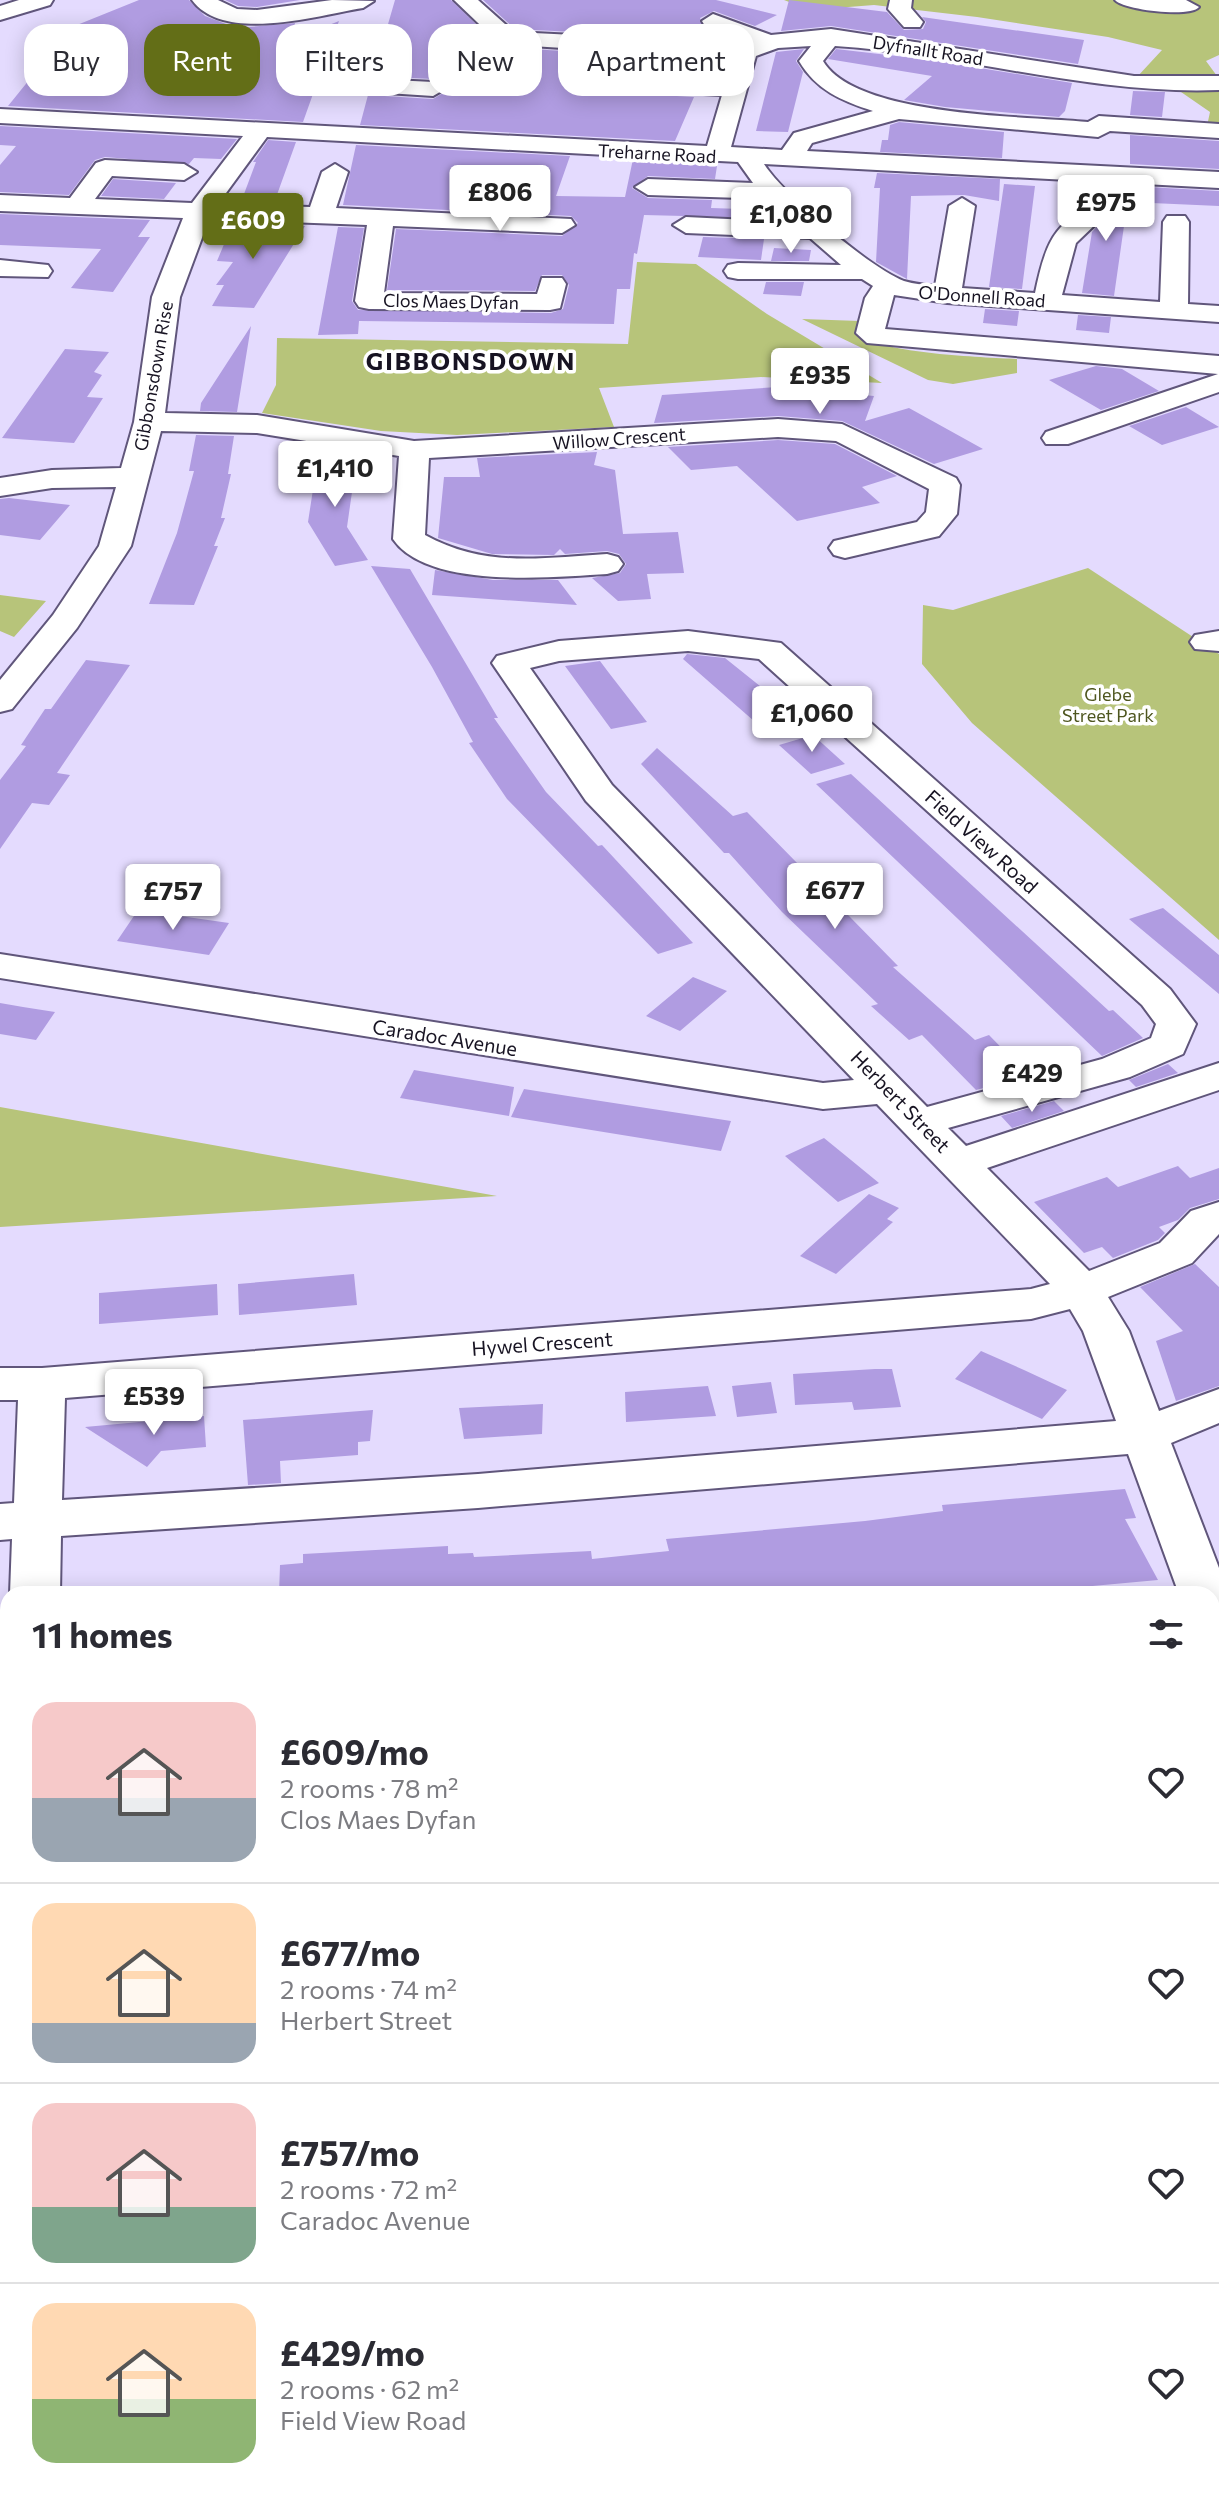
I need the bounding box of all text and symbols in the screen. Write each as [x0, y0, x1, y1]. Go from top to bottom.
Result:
chip: Buy [24, 24, 128, 96]
chip: Rent [144, 24, 260, 96]
chip: Filters [276, 24, 412, 96]
chip: New [428, 24, 542, 96]
chip: Apartment [558, 24, 754, 96]
street label: Dyfnallt Road [871, 30, 985, 70]
street label: Treharne Road [597, 139, 717, 167]
pin: £806 [453, 165, 547, 233]
text: £806 [467, 175, 533, 206]
pin: £975 [1059, 175, 1153, 243]
text: £975 [1076, 185, 1136, 216]
pin: £1,080 [726, 187, 856, 255]
pin: £609 [206, 193, 300, 261]
text: £1,080 [749, 197, 833, 228]
text: £609 [220, 203, 286, 234]
street label: O'Donnell Road [918, 281, 1046, 311]
street label: Clos Maes Dyfan [383, 289, 519, 313]
street label: Gibbonsdown Rise [129, 299, 177, 453]
district label: GIBBONSDOWN [366, 346, 576, 375]
pin: £935 [773, 348, 867, 416]
text: £935 [789, 358, 851, 389]
street label: Willow Crescent [552, 422, 686, 454]
pin: £1,410 [270, 441, 400, 509]
text: £1,410 [296, 451, 374, 482]
park label: Glebe Street Park [1062, 683, 1154, 726]
pin: £1,060 [747, 686, 877, 754]
text: £1,060 [770, 696, 854, 727]
street label: Field View Road [921, 784, 1043, 898]
pin: £677 [788, 863, 882, 931]
pin: £757 [126, 864, 220, 932]
text: £677 [805, 873, 865, 904]
text: £757 [143, 874, 203, 905]
street label: Caradoc Avenue [371, 1014, 519, 1060]
street label: Herbert Street [846, 1045, 956, 1157]
pin: £429 [985, 1046, 1079, 1114]
text: £429 [1001, 1056, 1063, 1087]
street label: Hywel Crescent [471, 1326, 613, 1360]
pin: £539 [107, 1369, 201, 1437]
text: £539 [123, 1379, 185, 1410]
icon: filters [1144, 1612, 1188, 1656]
text: 11 homes [32, 1613, 173, 1655]
text: £609/mo [280, 1730, 429, 1772]
icon: home [96, 1734, 192, 1830]
icon: heart [1144, 1760, 1188, 1804]
text: 2 rooms · 78 m² [280, 1772, 459, 1803]
text: Clos Maes Dyfan [280, 1803, 476, 1834]
text: £677/mo [280, 1931, 420, 1973]
icon: home [96, 1935, 192, 2031]
icon: heart [1144, 1961, 1188, 2005]
text: 2 rooms · 74 m² [280, 1973, 457, 2004]
text: Herbert Street [280, 2004, 452, 2035]
text: £757/mo [280, 2131, 419, 2173]
icon: home [96, 2135, 192, 2231]
icon: heart [1144, 2161, 1188, 2205]
text: 2 rooms · 72 m² [280, 2173, 457, 2204]
text: Caradoc Avenue [280, 2204, 470, 2235]
text: £429/mo [280, 2331, 425, 2373]
icon: home [96, 2335, 192, 2431]
icon: heart [1144, 2361, 1188, 2405]
text: 2 rooms · 62 m² [280, 2373, 459, 2404]
text: Field View Road [280, 2404, 466, 2435]

